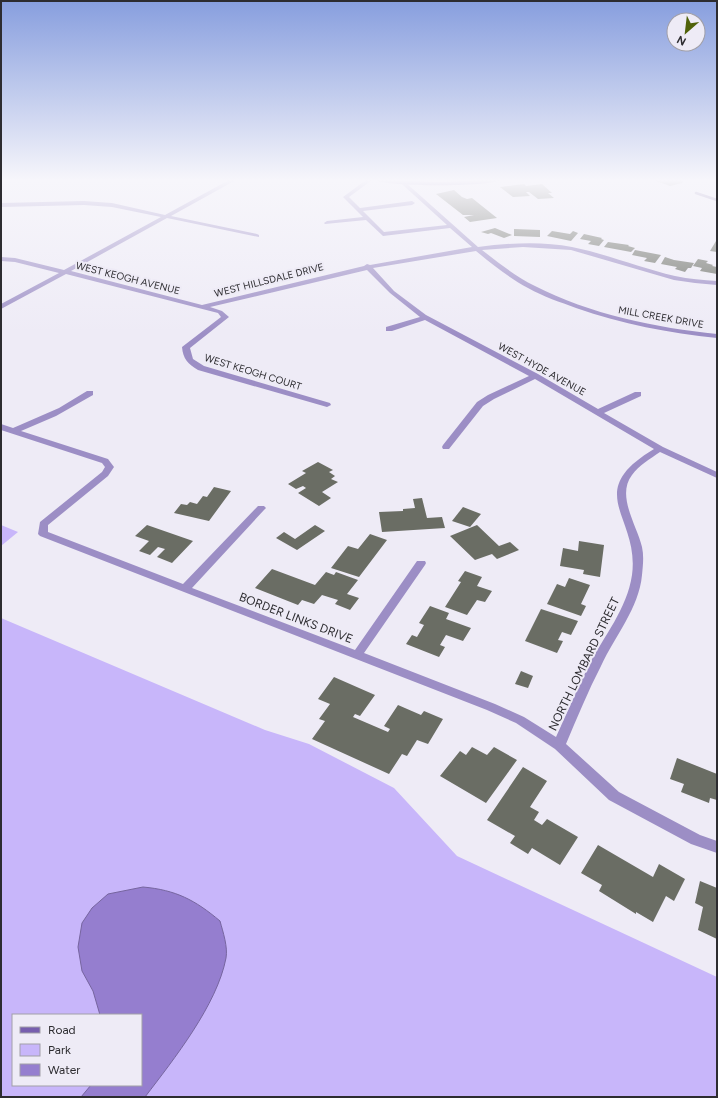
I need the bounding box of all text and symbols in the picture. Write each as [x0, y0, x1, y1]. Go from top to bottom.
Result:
north arrow [666, 12, 706, 52]
text: N [675, 33, 688, 48]
street label: WEST KEOGH AVENUE [75, 259, 182, 297]
street label: WEST HILLSDALE DRIVE [213, 260, 325, 300]
street label: MILL CREEK DRIVE [617, 303, 705, 331]
street label: WEST HYDE AVENUE [496, 339, 588, 399]
street label: WEST KEOGH COURT [203, 351, 304, 393]
street label: BORDER LINKS DRIVE [237, 590, 355, 646]
street label: NORTH LOMBARD STREET [546, 595, 623, 733]
legend [12, 1014, 142, 1086]
text: Road [48, 1023, 76, 1037]
text: Park [48, 1043, 71, 1057]
text: Water [48, 1063, 80, 1077]

